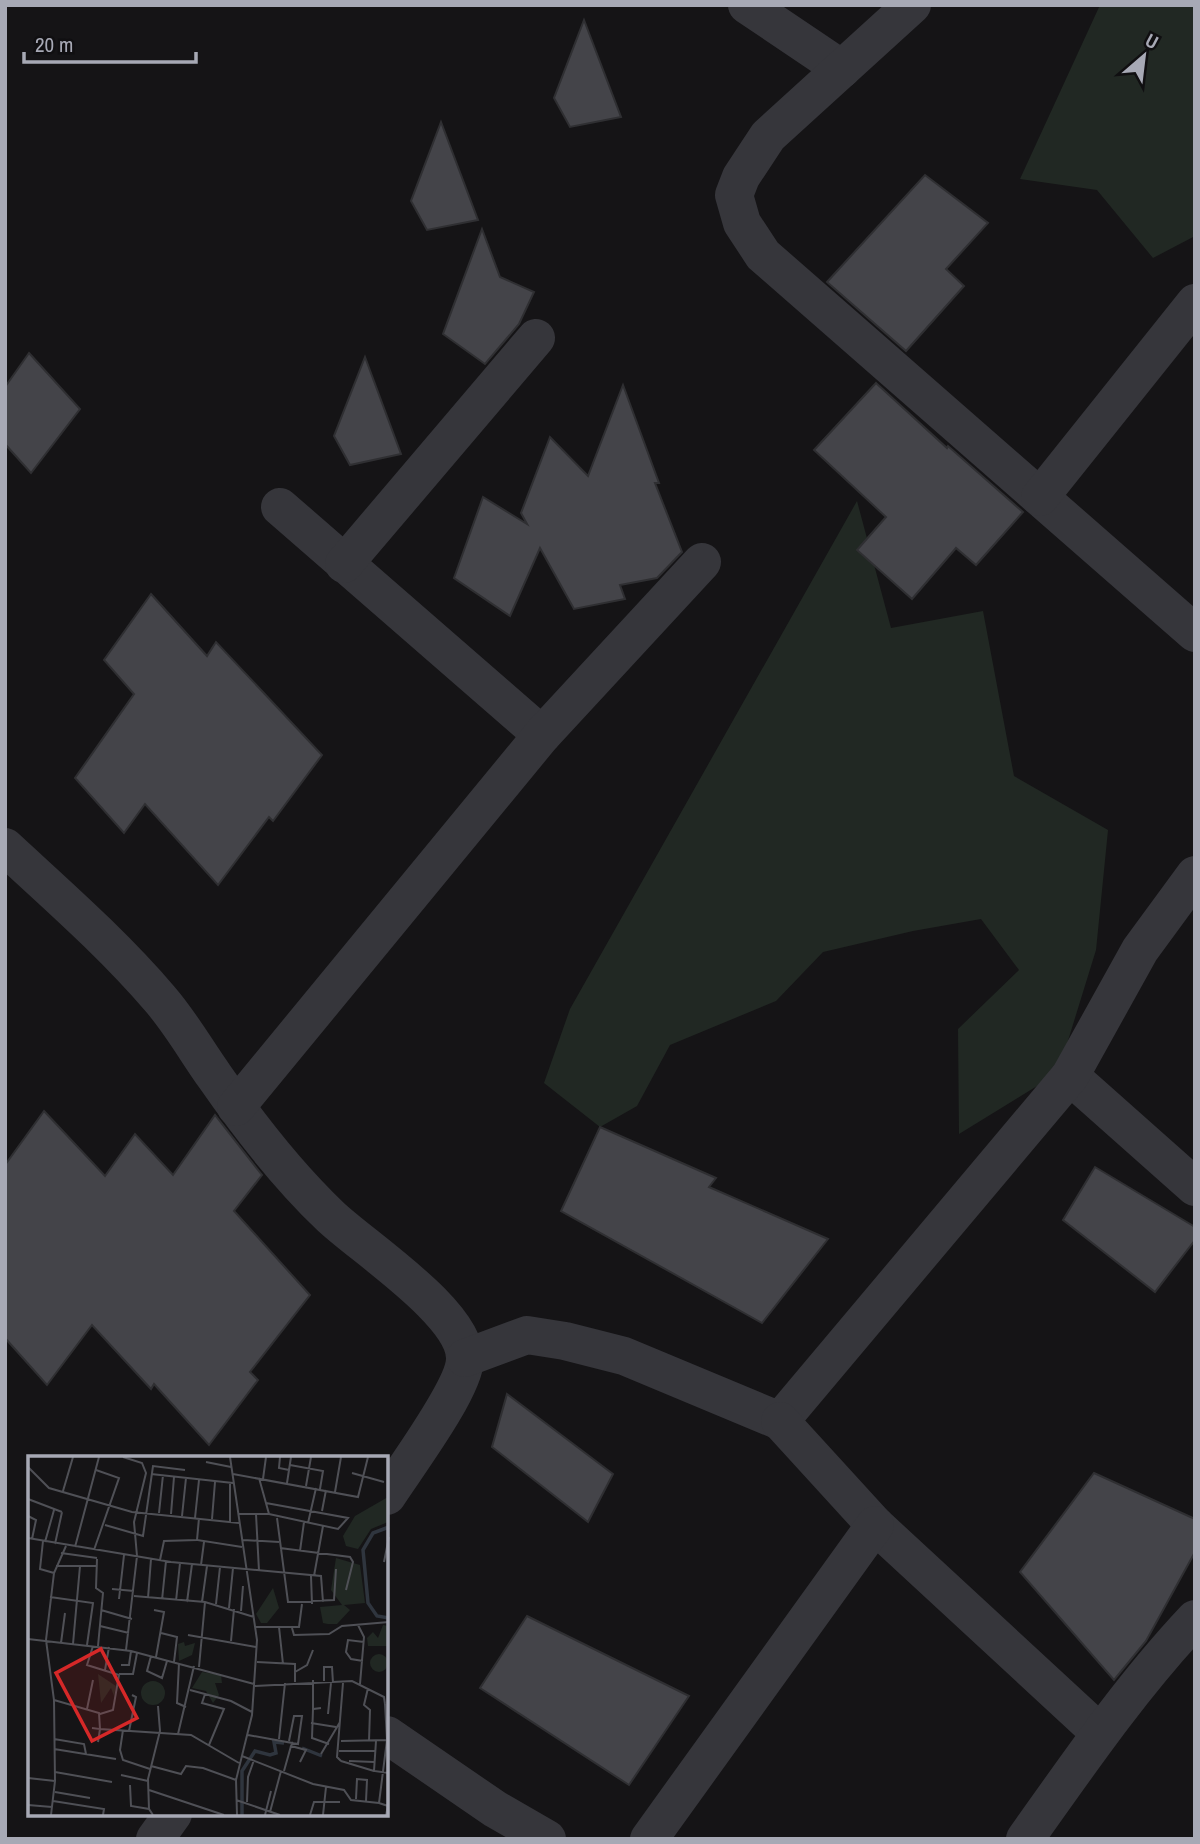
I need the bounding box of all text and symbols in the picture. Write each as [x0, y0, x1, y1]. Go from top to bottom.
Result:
scale bar [24, 21, 196, 65]
north arrow [1109, 21, 1179, 91]
text: U [1141, 27, 1163, 55]
text: 20 m [35, 30, 73, 59]
inset map [28, 1456, 388, 1816]

